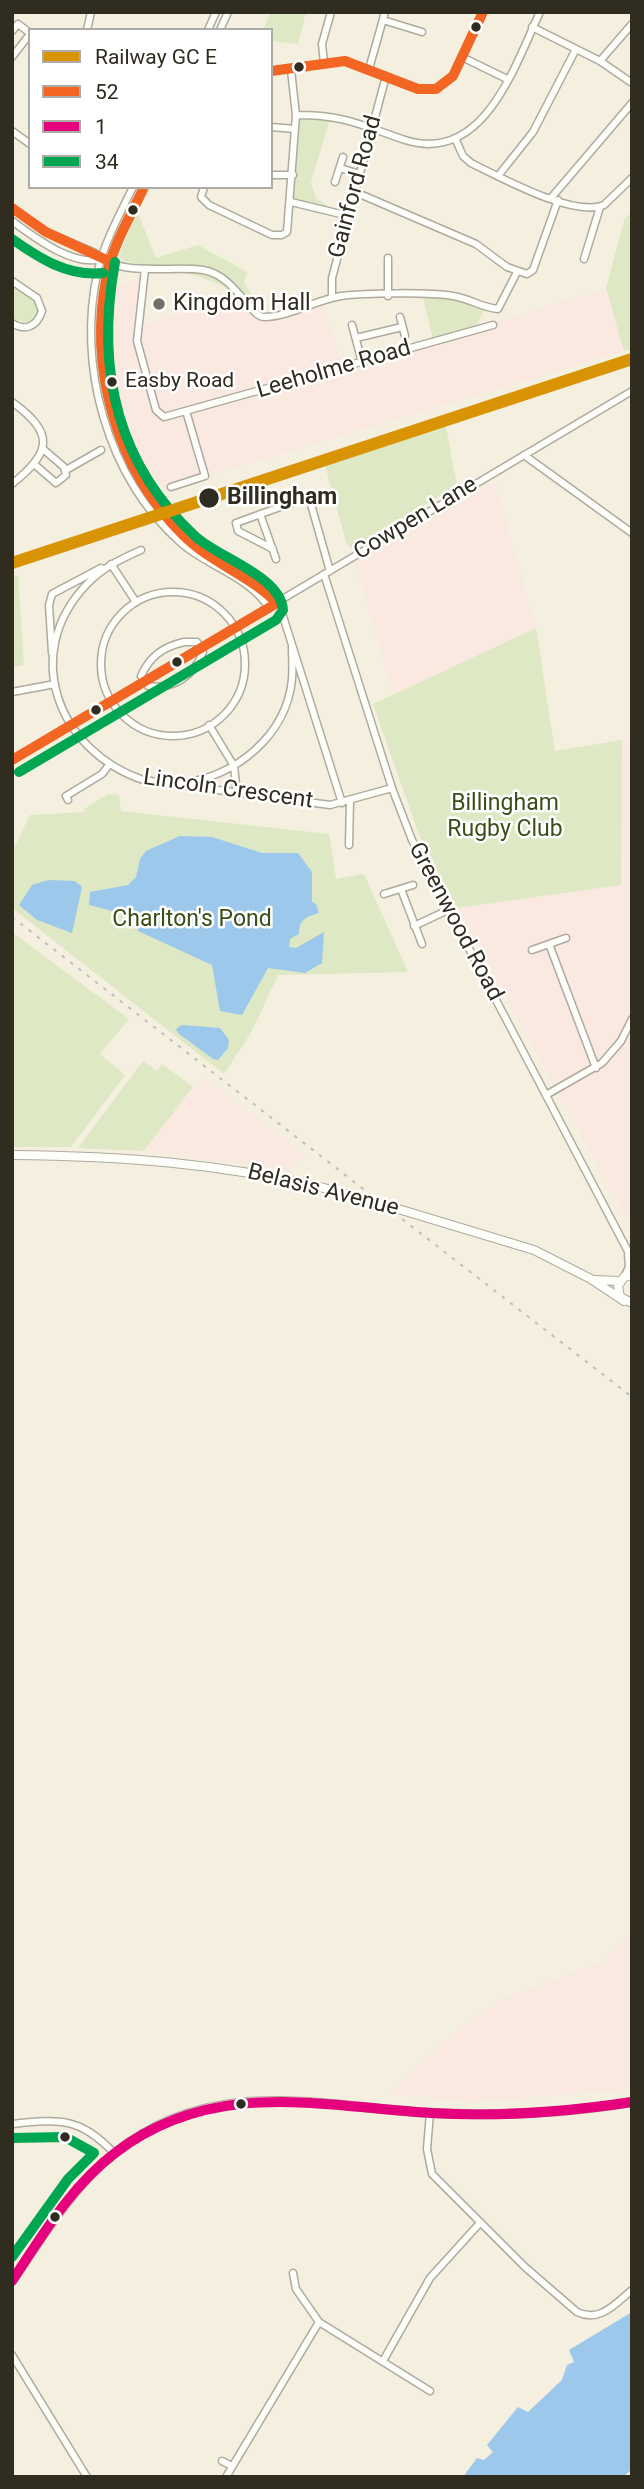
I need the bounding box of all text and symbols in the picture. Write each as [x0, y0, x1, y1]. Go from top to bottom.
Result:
unlabelled marker [469, 20, 483, 34]
legend [28, 28, 273, 189]
text: Railway GC E [95, 45, 217, 69]
unlabelled marker [292, 60, 306, 74]
text: 52 [95, 80, 119, 104]
street label: Gainford Road [324, 113, 388, 261]
text: 1 [95, 115, 107, 139]
text: 34 [95, 150, 119, 174]
unlabelled marker [126, 203, 140, 217]
place label: Kingdom Hall [173, 290, 311, 318]
marker: Kingdom Hall [151, 296, 167, 312]
street label: Leeholme Road [254, 335, 414, 405]
place label: Easby Road [125, 369, 234, 395]
marker: Easby Road [105, 375, 119, 389]
street label: Cowpen Lane [349, 471, 483, 567]
place label: Billingham [227, 484, 337, 512]
marker: Billingham [197, 486, 221, 510]
unlabelled marker [170, 655, 184, 669]
unlabelled marker [89, 703, 103, 717]
street label: Lincoln Crescent [141, 764, 315, 816]
park label: Billingham Rugby Club [447, 790, 563, 844]
street label: Greenwood Road [402, 838, 508, 1006]
park label: Charlton's Pond [112, 906, 272, 934]
street label: Belasis Avenue [245, 1159, 401, 1223]
unlabelled marker [234, 2097, 248, 2111]
unlabelled marker [58, 2130, 72, 2144]
unlabelled marker [48, 2210, 62, 2224]

